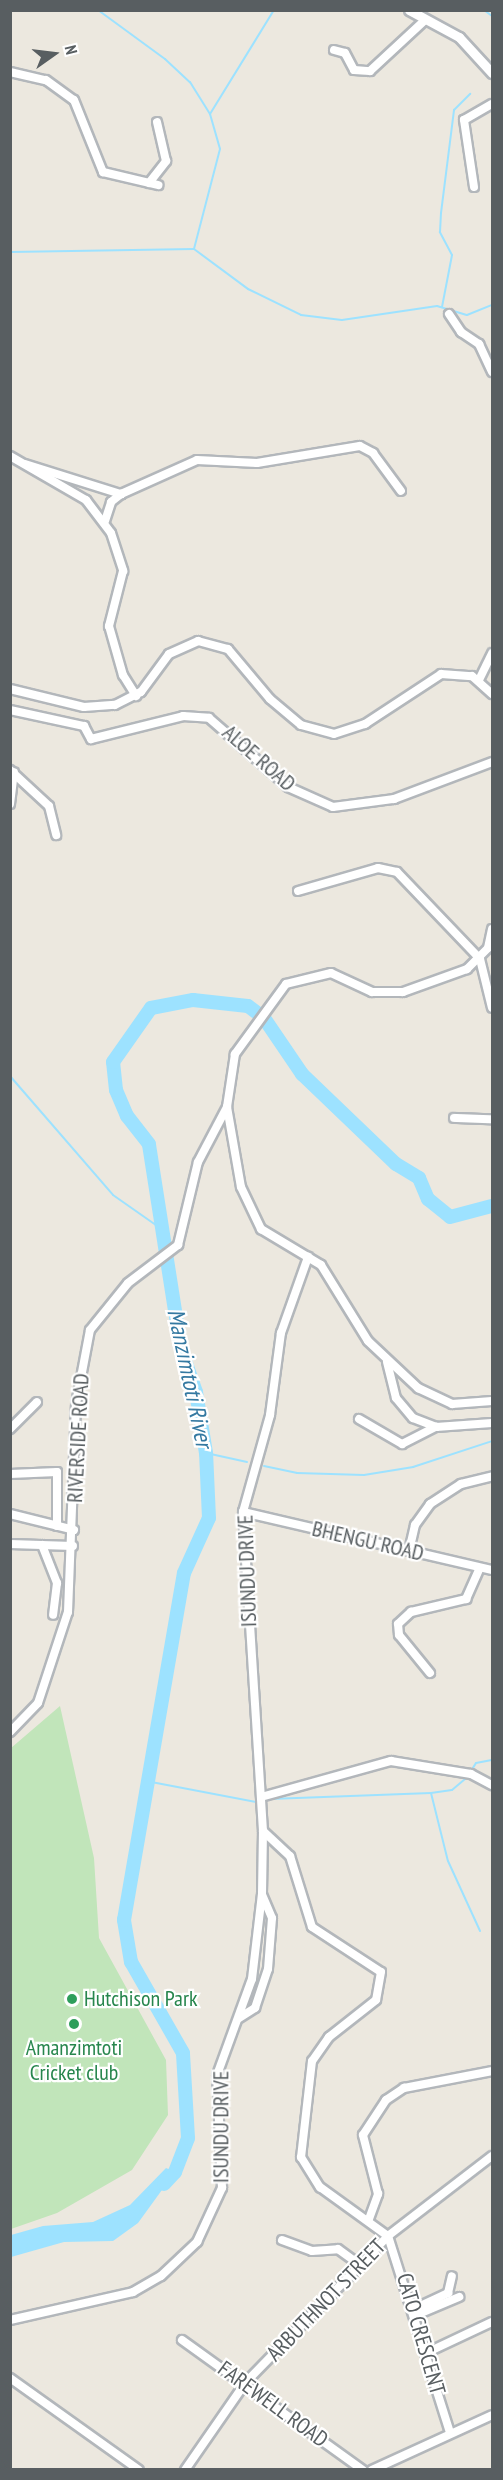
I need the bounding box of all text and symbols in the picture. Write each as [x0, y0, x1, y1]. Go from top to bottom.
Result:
north arrow [24, 24, 84, 84]
text: N [61, 43, 82, 56]
street label: ALOE ROAD [217, 719, 301, 797]
water label: Manzimtoti River [161, 1306, 219, 1450]
street label: RIVERSIDE ROAD [61, 1373, 95, 1503]
street label: ISUNDU DRIVE [232, 1514, 262, 1628]
street label: BHENGU ROAD [310, 1515, 426, 1567]
place label: Hutchison Park [84, 1986, 197, 2012]
marker: Hutchison Park [65, 1992, 79, 2006]
marker: Amanzimtoti Cricket club [67, 2017, 81, 2031]
place label: Amanzimtoti Cricket club [26, 2034, 122, 2086]
street label: ISUNDU DRIVE [208, 2071, 234, 2183]
street label: ARBUTHNOT STREET [261, 2233, 391, 2367]
street label: CATO CRESCENT [391, 2270, 451, 2398]
street label: FAREWELL ROAD [213, 2355, 333, 2453]

